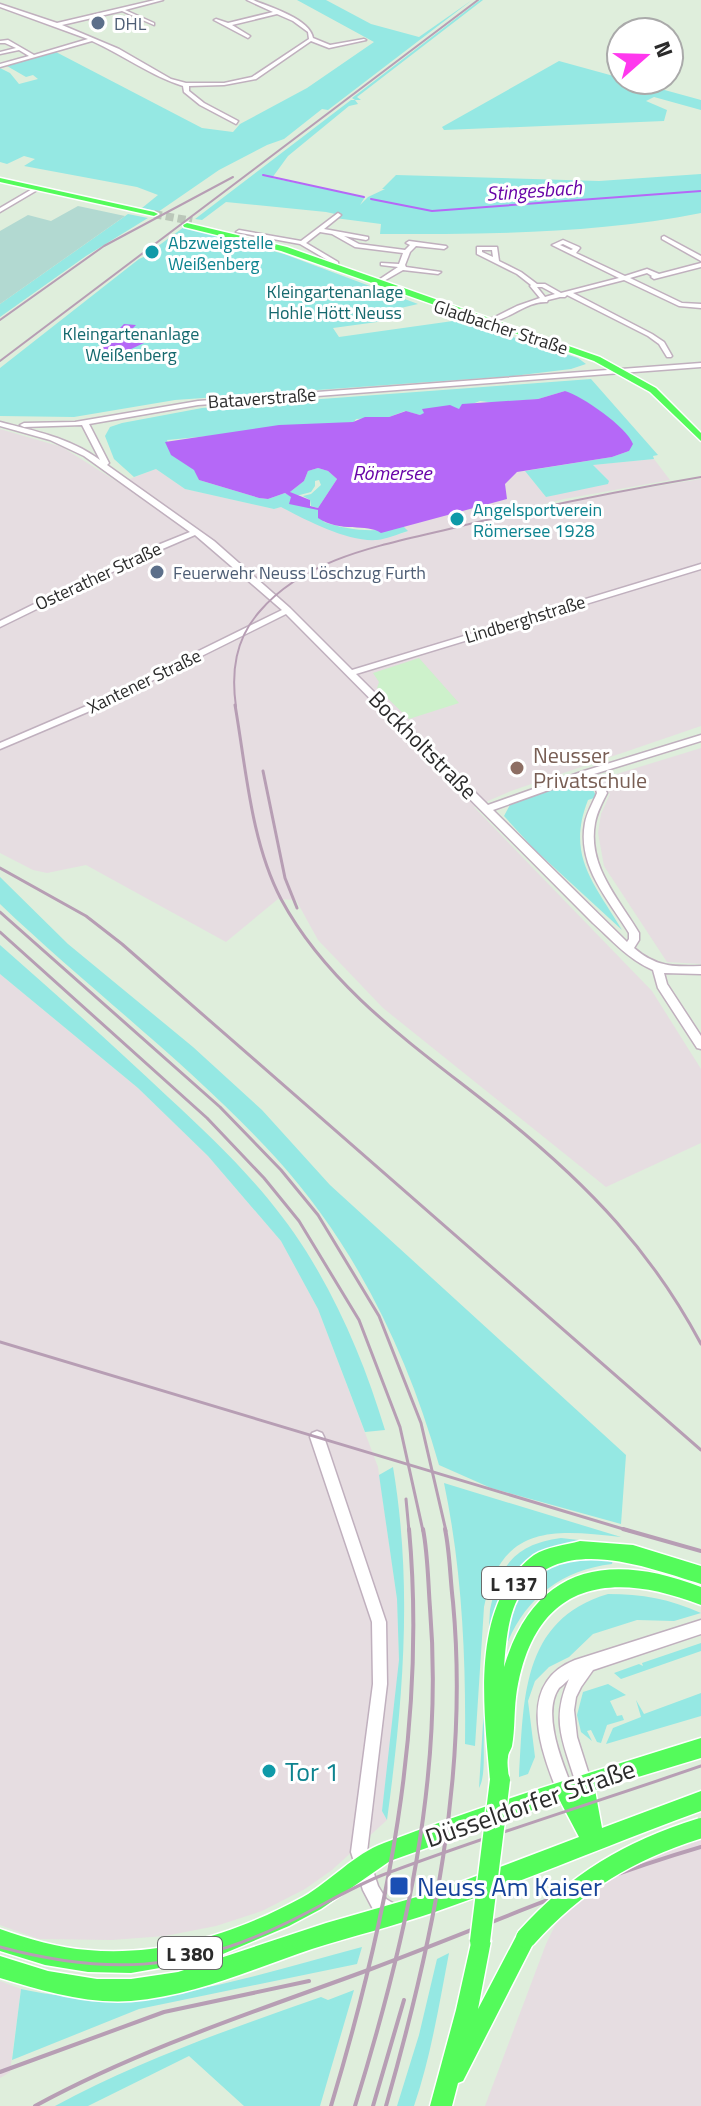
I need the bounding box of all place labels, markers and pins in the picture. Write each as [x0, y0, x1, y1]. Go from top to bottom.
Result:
place label: DHL [114, 10, 147, 37]
marker: DHL [89, 14, 107, 32]
place label: Abzweigstelle Weißenberg [168, 229, 273, 277]
marker: Abzweigstelle Weißenberg [143, 243, 161, 261]
place label: Angelsportverein Römersee 1928 [473, 496, 602, 544]
marker: Angelsportverein Römersee 1928 [448, 510, 466, 528]
place label: Feuerwehr Neuss Löschzug Furth [173, 559, 426, 586]
marker: Feuerwehr Neuss Löschzug Furth [148, 563, 166, 581]
place label: Neusser Privatschule [533, 738, 647, 797]
marker: Neusser Privatschule [508, 759, 526, 777]
place label: Tor 1 [285, 1752, 339, 1791]
marker: Tor 1 [260, 1762, 278, 1780]
place label: Neuss Am Kaiser [417, 1867, 602, 1906]
marker: Neuss Am Kaiser [388, 1875, 410, 1897]

